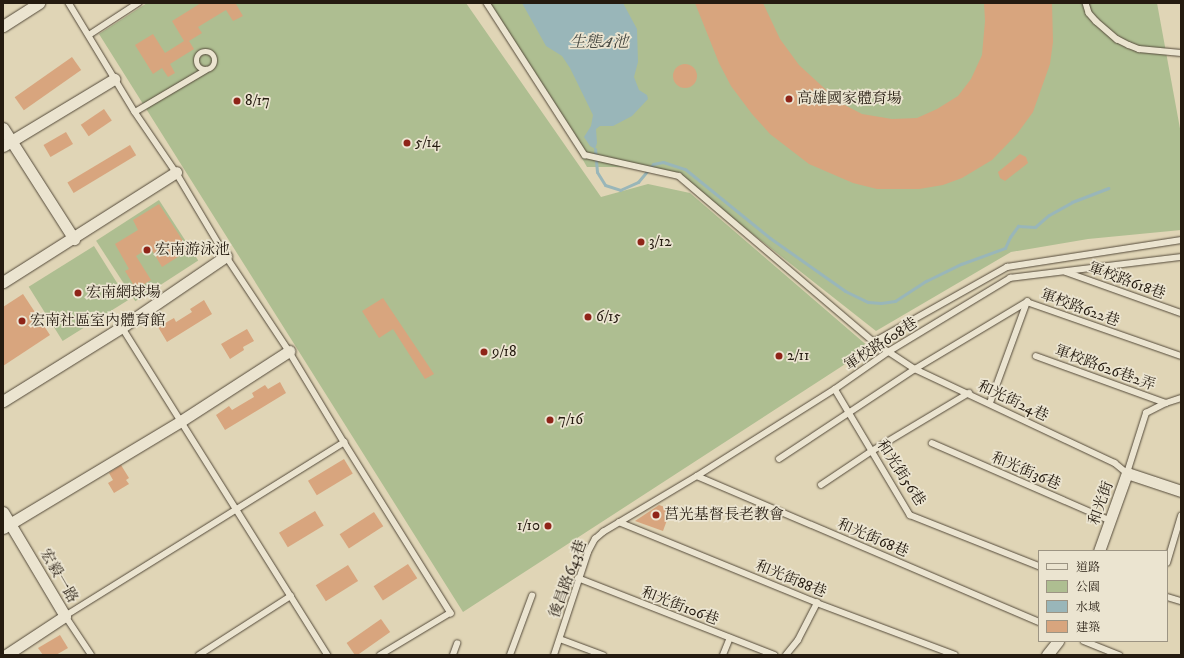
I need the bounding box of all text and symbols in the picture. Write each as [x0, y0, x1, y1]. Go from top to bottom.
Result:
water label: 生態A池 [570, 32, 628, 52]
place label: 高雄國家體育場 [797, 90, 902, 108]
place label: 8/17 [245, 92, 270, 110]
marker: 高雄國家體育場 [784, 94, 794, 104]
marker: 8/17 [232, 96, 242, 106]
place label: 5/14 [415, 134, 440, 152]
marker: 5/14 [402, 138, 412, 148]
place label: 3/12 [649, 233, 672, 251]
marker: 3/12 [636, 237, 646, 247]
place label: 宏南游泳池 [155, 241, 230, 259]
marker: 宏南游泳池 [142, 245, 152, 255]
street label: 軍校路618巷 [1086, 259, 1168, 303]
place label: 宏南網球場 [86, 284, 161, 302]
street label: 軍校路622巷 [1038, 285, 1122, 331]
marker: 宏南網球場 [73, 288, 83, 298]
place label: 6/15 [596, 308, 621, 326]
place label: 宏南社區室內體育館 [30, 312, 165, 330]
marker: 6/15 [583, 312, 593, 322]
street label: 軍校路608巷 [841, 314, 921, 374]
marker: 宏南社區室內體育館 [17, 316, 27, 326]
street label: 軍校路626巷2弄 [1052, 342, 1158, 394]
place label: 9/18 [492, 343, 517, 361]
marker: 9/18 [479, 347, 489, 357]
place label: 2/11 [787, 347, 809, 365]
marker: 2/11 [774, 351, 784, 361]
street label: 和光街24巷 [975, 377, 1051, 425]
place label: 7/16 [558, 411, 583, 429]
marker: 7/16 [545, 415, 555, 425]
street label: 和光街56巷 [873, 437, 929, 509]
street label: 和光街36巷 [989, 448, 1063, 494]
street label: 和光街 [1085, 479, 1117, 527]
place label: 莒光基督長老教會 [664, 506, 784, 524]
marker: 莒光基督長老教會 [651, 510, 661, 520]
street label: 和光街68巷 [835, 515, 911, 561]
place label: 1/10 [517, 517, 540, 535]
marker: 1/10 [543, 521, 553, 531]
street label: 後昌路643巷 [546, 537, 590, 621]
street label: 宏毅一路 [36, 546, 82, 606]
legend [1038, 550, 1168, 642]
street label: 和光街88巷 [753, 557, 829, 601]
text: 道路 [1076, 560, 1100, 575]
text: 公園 [1076, 580, 1100, 595]
street label: 和光街106巷 [639, 583, 721, 629]
text: 水域 [1076, 600, 1100, 615]
text: 建築 [1076, 620, 1100, 635]

